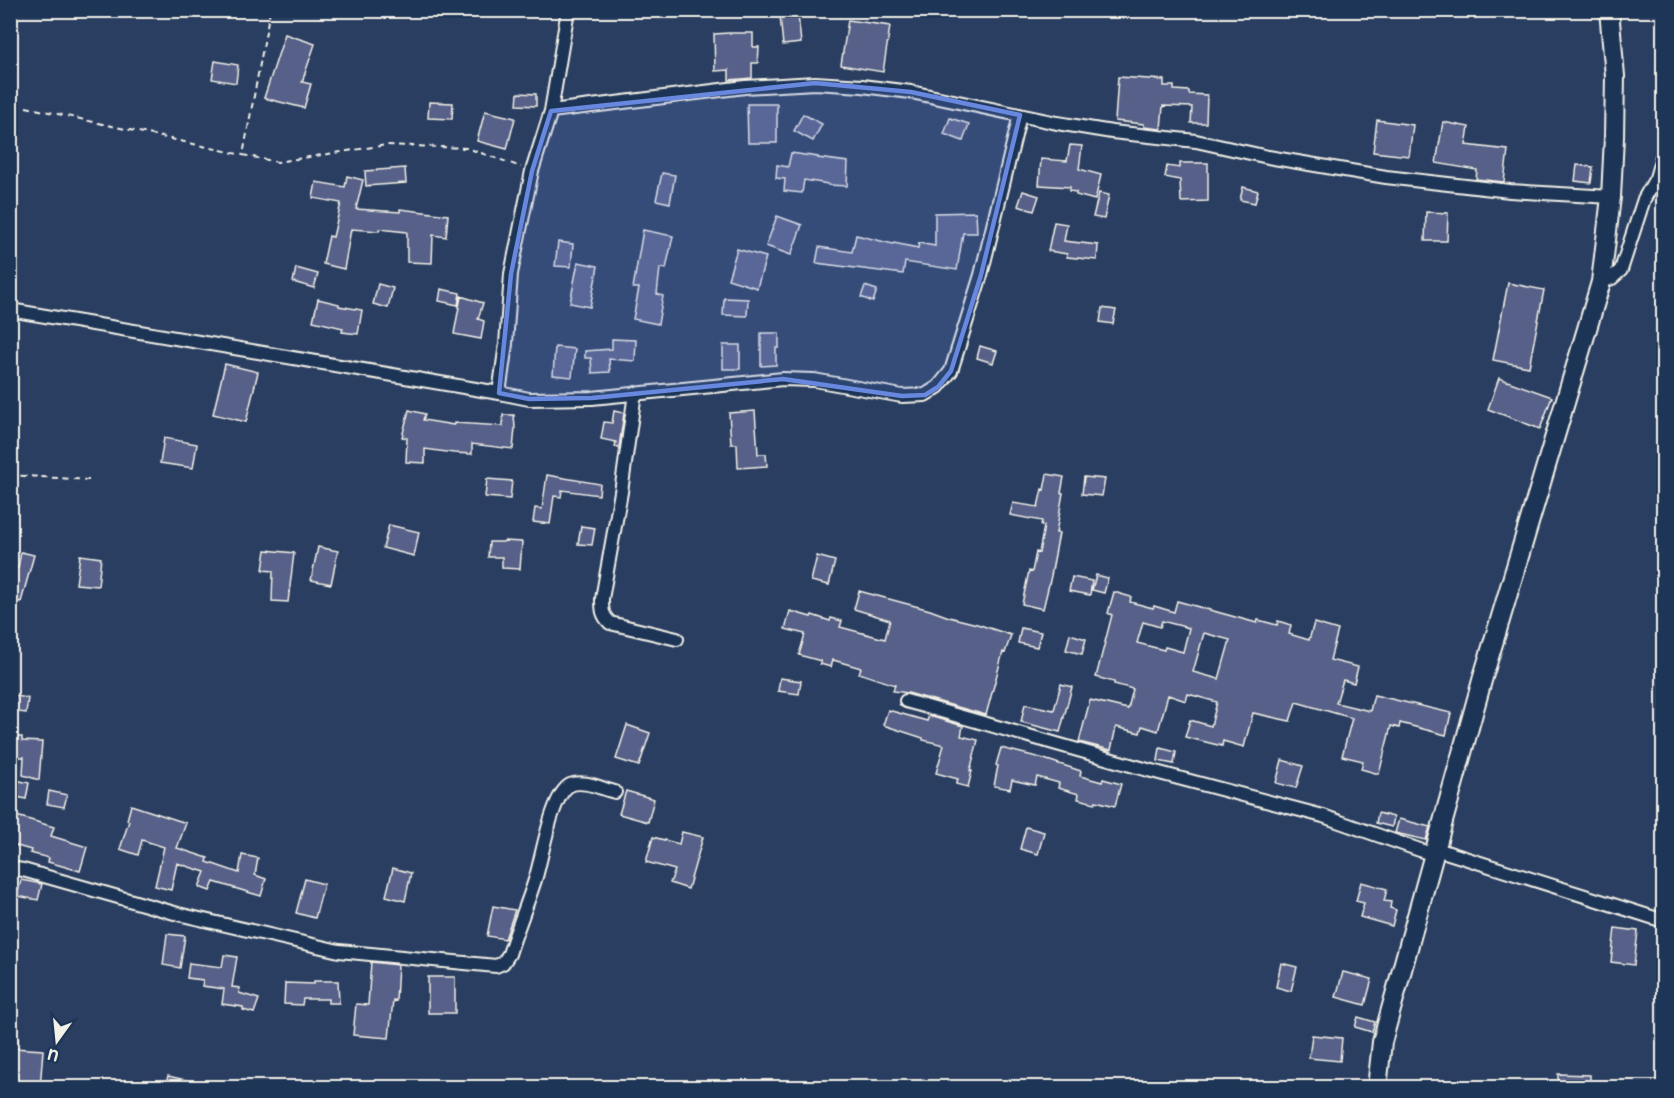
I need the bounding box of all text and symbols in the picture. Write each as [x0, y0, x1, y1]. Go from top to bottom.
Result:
north arrow [27, 1011, 87, 1071]
text: U [45, 1044, 61, 1068]

